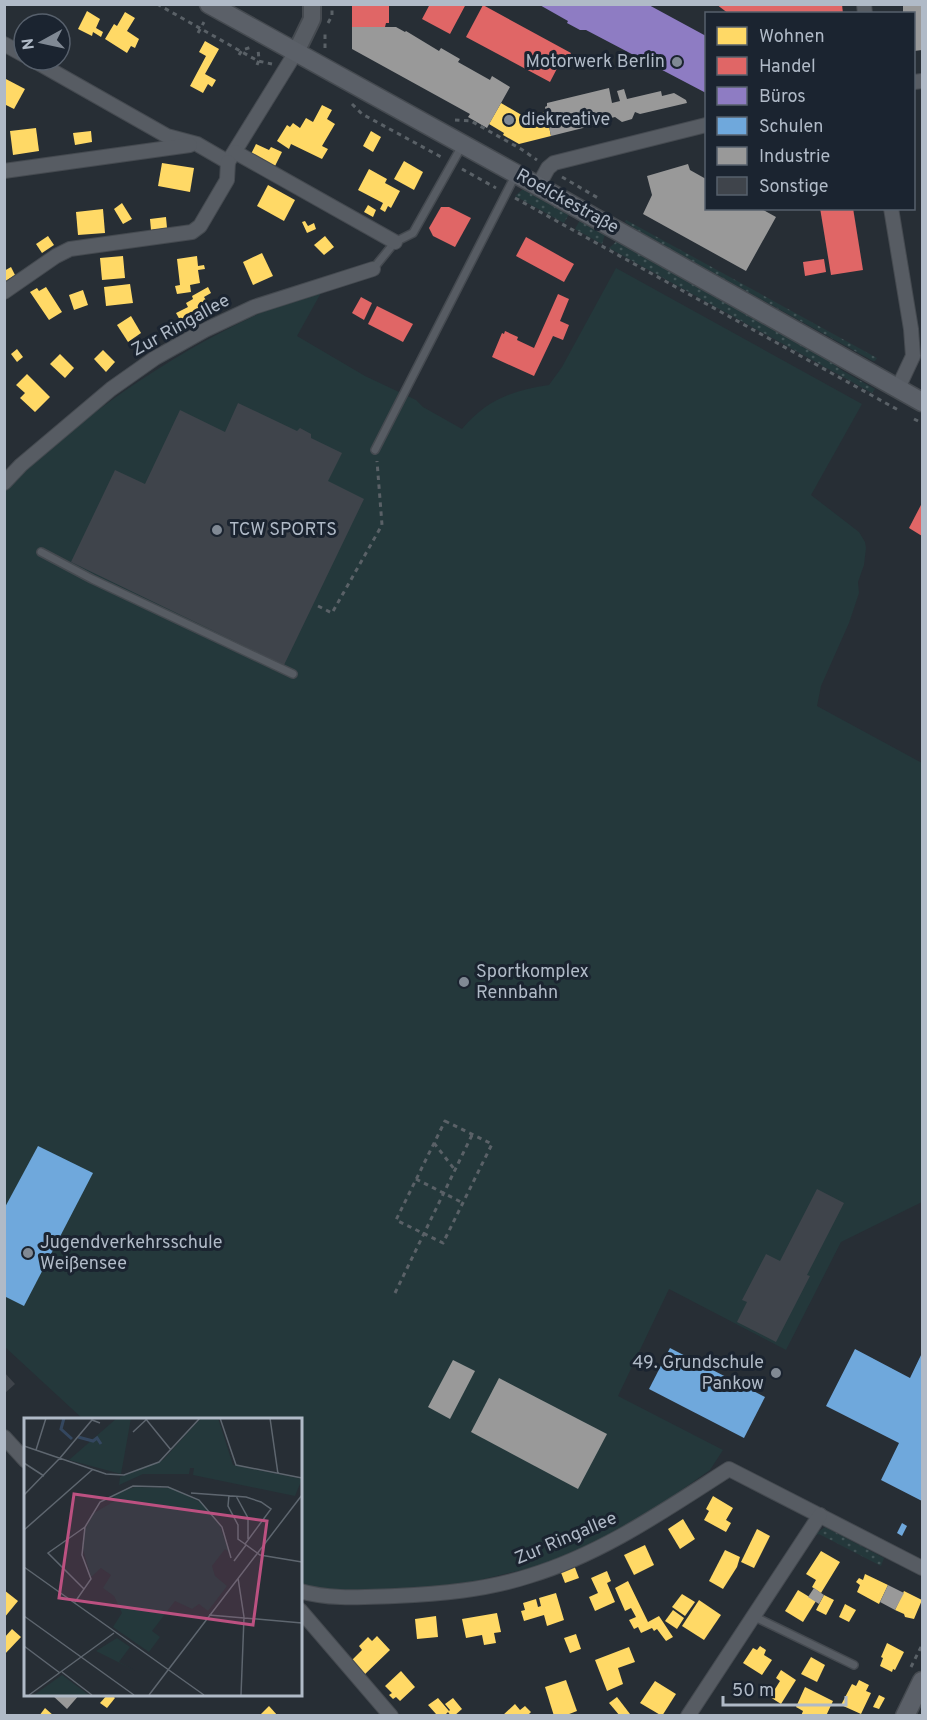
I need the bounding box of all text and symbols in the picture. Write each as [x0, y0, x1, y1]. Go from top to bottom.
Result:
north arrow [12, 12, 72, 72]
legend [705, 12, 915, 210]
text: Wohnen [759, 26, 825, 49]
text: N [18, 37, 40, 51]
place label: Motorwerk Berlin [526, 51, 665, 74]
marker: Motorwerk Berlin [670, 55, 684, 69]
text: Handel [759, 56, 816, 79]
text: Büros [759, 86, 806, 109]
place label: diekreative [521, 109, 610, 132]
marker: diekreative [502, 113, 516, 127]
text: Schulen [759, 116, 823, 139]
text: Industrie [759, 146, 830, 169]
street label: Roelckestraße [512, 164, 622, 240]
text: Sonstige [759, 176, 829, 199]
street label: Zur Ringallee [128, 290, 234, 362]
place label: TCW SPORTS [229, 519, 337, 542]
marker: TCW SPORTS [210, 523, 224, 537]
place label: Sportkomplex Rennbahn [476, 961, 589, 1005]
marker: Sportkomplex Rennbahn [457, 975, 471, 989]
place label: Jugendverkehrsschule Weißensee [40, 1232, 222, 1276]
marker: Jugendverkehrsschule Weißensee [21, 1246, 35, 1260]
place label: 49. Grundschule Pankow [632, 1352, 764, 1396]
marker: 49. Grundschule Pankow [769, 1366, 783, 1380]
inset map [24, 1418, 302, 1696]
street label: Zur Ringallee [511, 1507, 621, 1571]
scale bar [723, 1669, 846, 1707]
text: 50 m [732, 1680, 774, 1703]

